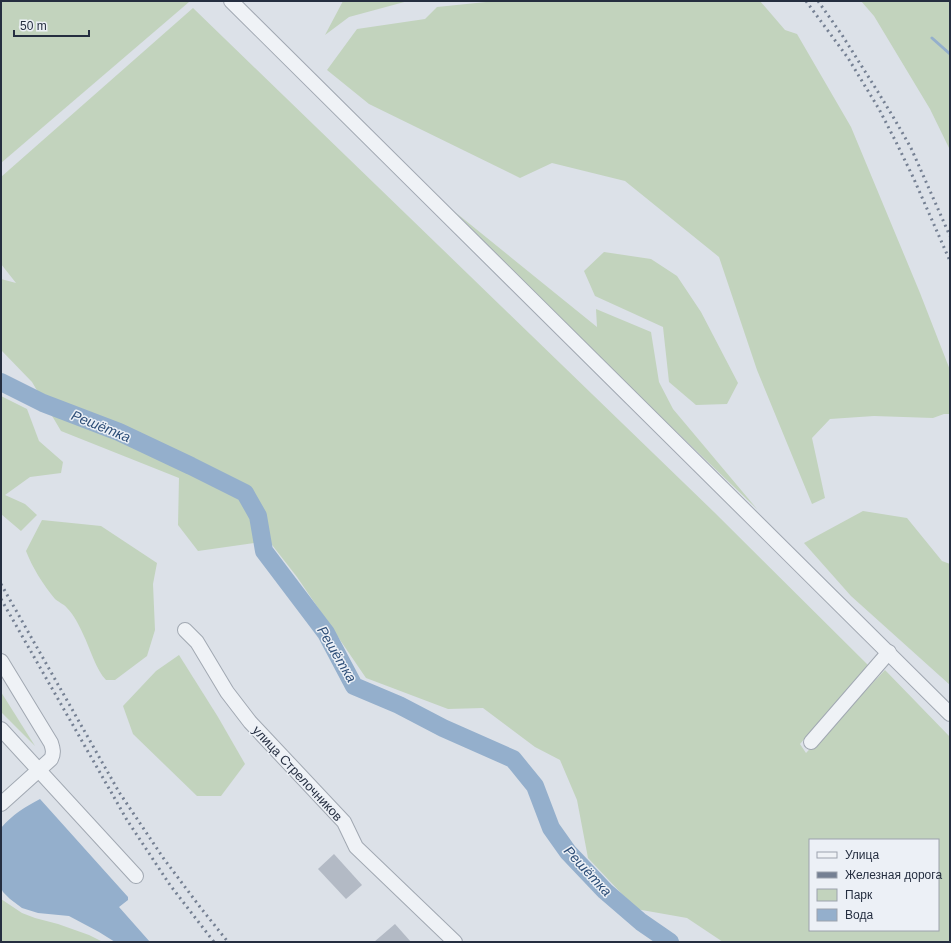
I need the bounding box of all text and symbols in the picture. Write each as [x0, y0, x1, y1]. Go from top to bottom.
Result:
scale bar [14, 12, 89, 38]
text: 50 m [20, 19, 47, 33]
water label: Решётка [69, 407, 133, 445]
water label: Решётка [314, 623, 360, 685]
street label: улица Стрелочников [250, 723, 346, 824]
legend [809, 839, 939, 931]
water label: Решётка [561, 843, 615, 899]
text: Улица [845, 848, 879, 862]
text: Железная дорога [845, 868, 942, 882]
text: Парк [845, 888, 873, 902]
text: Вода [845, 908, 873, 922]

